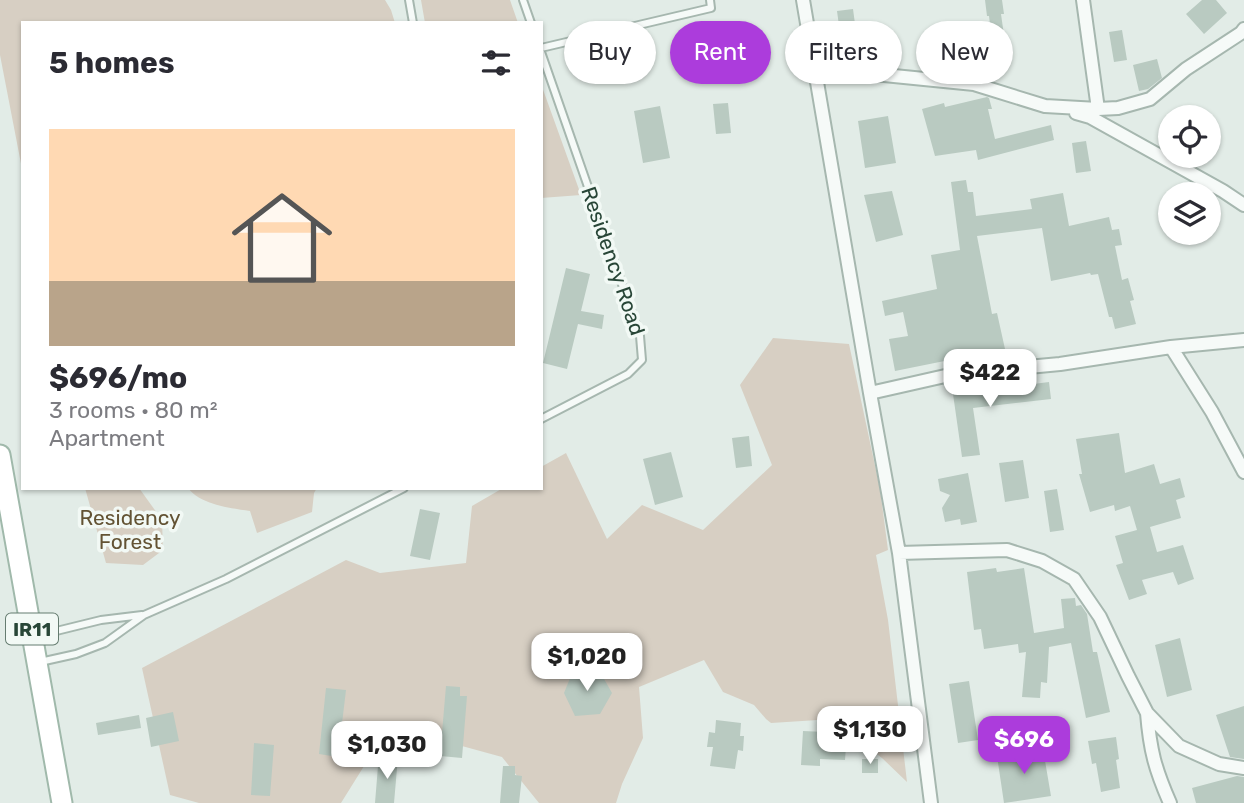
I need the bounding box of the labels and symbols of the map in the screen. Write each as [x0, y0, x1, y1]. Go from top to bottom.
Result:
street label: Residency Road [576, 183, 651, 338]
pin: $422 [949, 350, 1031, 409]
park label: Residency Forest [79, 505, 181, 554]
road number: IR11 [6, 614, 58, 644]
pin: $1,020 [530, 634, 644, 693]
pin: $1,130 [813, 706, 927, 766]
pin: $696 [983, 716, 1065, 776]
pin: $1,030 [330, 722, 444, 781]

